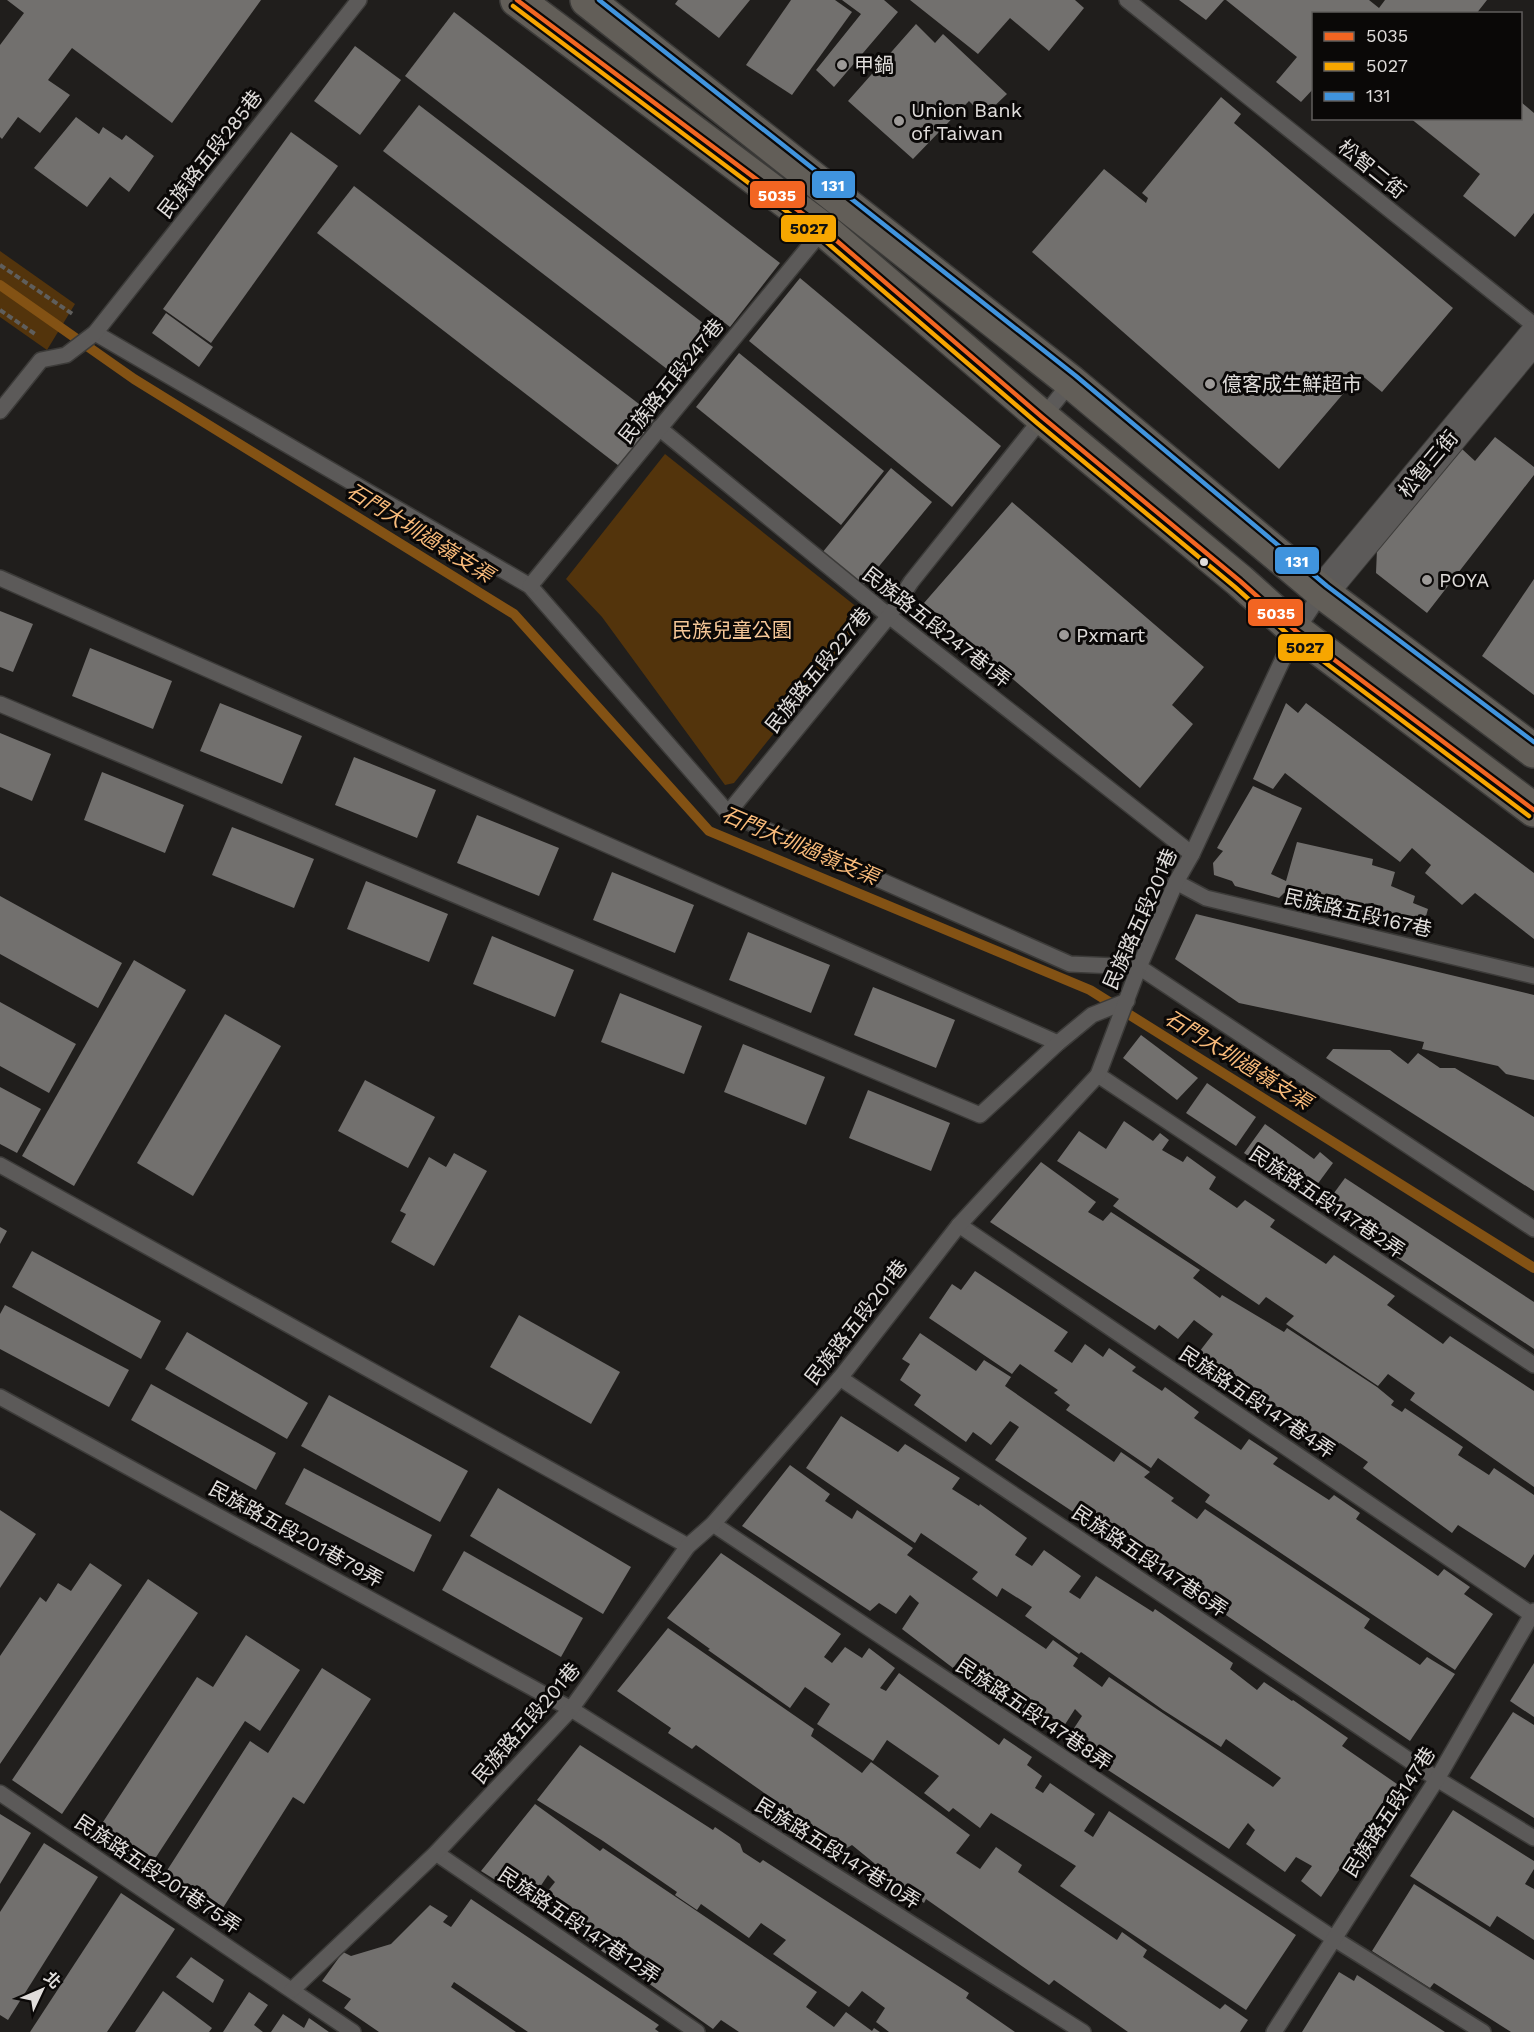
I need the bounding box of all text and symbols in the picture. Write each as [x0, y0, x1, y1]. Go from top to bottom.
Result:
legend [1312, 12, 1522, 120]
text: 5035 [1366, 25, 1408, 46]
place label: 甲鍋 [854, 53, 894, 77]
text: 5027 [1366, 55, 1408, 76]
marker: 甲鍋 [835, 58, 849, 72]
street label: 民族路五段285巷 [153, 85, 267, 223]
text: 131 [1366, 85, 1391, 106]
place label: Union Bank of Taiwan [911, 98, 1022, 145]
marker: Union Bank of Taiwan [892, 114, 906, 128]
street label: 松智二街 [1333, 135, 1411, 203]
line badge: 131 [811, 170, 856, 199]
text: 131 [821, 176, 845, 195]
line badge: 5035 [749, 180, 806, 209]
text: 5035 [758, 186, 796, 205]
line badge: 5027 [780, 214, 837, 243]
text: 5027 [790, 219, 829, 238]
street label: 民族路五段247巷 [613, 314, 729, 448]
place label: 億客成生鮮超市 [1222, 372, 1362, 396]
marker: 億客成生鮮超市 [1203, 377, 1217, 391]
street label: 松智三街 [1393, 426, 1463, 502]
water label: 石門大圳過嶺支渠 [342, 477, 501, 589]
line badge: 131 [1274, 546, 1320, 575]
text: 131 [1285, 552, 1309, 571]
unlabelled marker [1198, 556, 1210, 568]
street label: 民族路五段247巷1弄 [858, 562, 1016, 692]
place label: POYA [1439, 568, 1489, 592]
marker: POYA [1420, 573, 1434, 587]
line badge: 5035 [1247, 598, 1304, 627]
street label: 民族路五段227巷 [760, 603, 876, 737]
text: 5035 [1257, 604, 1295, 623]
park label: 民族兒童公園 [672, 618, 792, 642]
place label: Pxmart [1076, 623, 1146, 647]
marker: Pxmart [1057, 628, 1071, 642]
line badge: 5027 [1277, 633, 1334, 662]
text: 5027 [1286, 638, 1325, 657]
water label: 石門大圳過嶺支渠 [718, 801, 885, 891]
street label: 民族路五段201巷 [1098, 845, 1182, 993]
street label: 民族路五段167巷 [1282, 884, 1434, 942]
water label: 石門大圳過嶺支渠 [1160, 1004, 1319, 1116]
street label: 民族路五段147巷2弄 [1245, 1141, 1409, 1263]
street label: 民族路五段201巷 [800, 1255, 912, 1389]
street label: 民族路五段147巷4弄 [1175, 1341, 1339, 1463]
street label: 民族路五段201巷79弄 [205, 1476, 387, 1592]
street label: 民族路五段147巷6弄 [1068, 1500, 1232, 1622]
street label: 民族路五段147巷8弄 [952, 1653, 1116, 1775]
street label: 民族路五段201巷 [467, 1658, 585, 1788]
street label: 民族路五段147巷 [1338, 1742, 1440, 1882]
street label: 民族路五段147巷10弄 [751, 1792, 925, 1914]
street label: 民族路五段201巷75弄 [71, 1810, 245, 1938]
street label: 民族路五段147巷12弄 [494, 1862, 664, 1988]
north arrow [12, 1960, 72, 2020]
text: 北 [40, 1968, 65, 1992]

